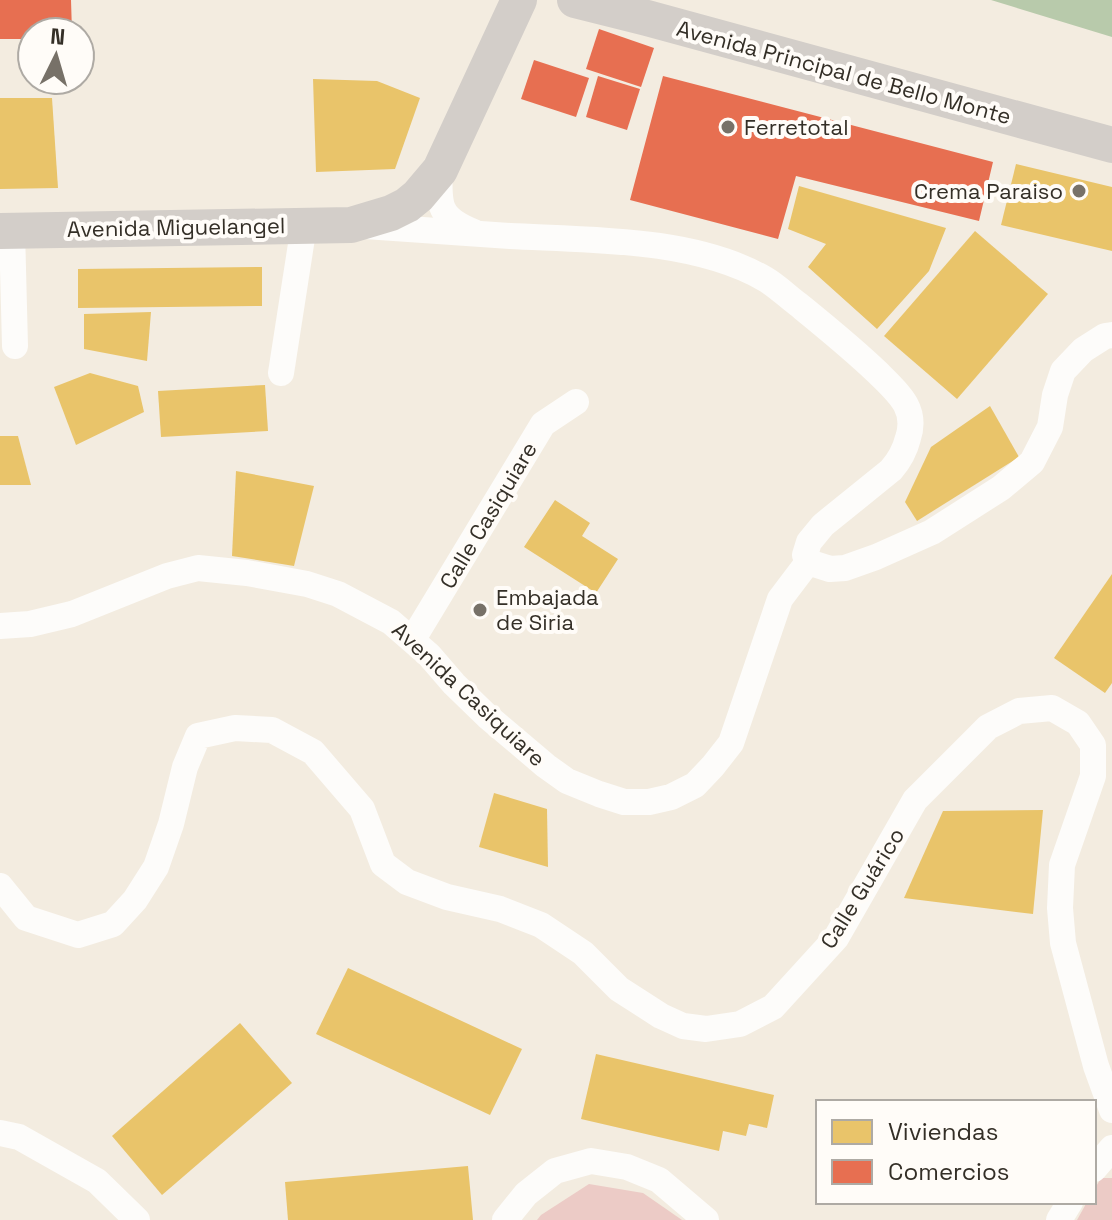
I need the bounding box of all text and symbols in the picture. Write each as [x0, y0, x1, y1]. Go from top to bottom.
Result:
street label: Avenida Principal de Bello Monte [674, 14, 1014, 130]
north arrow [16, 16, 96, 96]
text: N [49, 21, 66, 51]
place label: Ferretotal [744, 113, 849, 141]
marker: Ferretotal [719, 118, 737, 136]
place label: Crema Paraiso [914, 177, 1063, 205]
marker: Crema Paraiso [1070, 182, 1088, 200]
street label: Avenida Miguelangel [67, 211, 285, 243]
street label: Calle Casiquiare [433, 436, 543, 594]
place label: Embajada de Siria [496, 583, 599, 636]
marker: Embajada de Siria [471, 601, 489, 619]
street label: Avenida Casiquiare [386, 616, 552, 772]
street label: Calle Guárico [814, 822, 910, 954]
legend [816, 1100, 1096, 1204]
text: Viviendas [888, 1116, 998, 1147]
text: Comercios [888, 1156, 1009, 1187]

